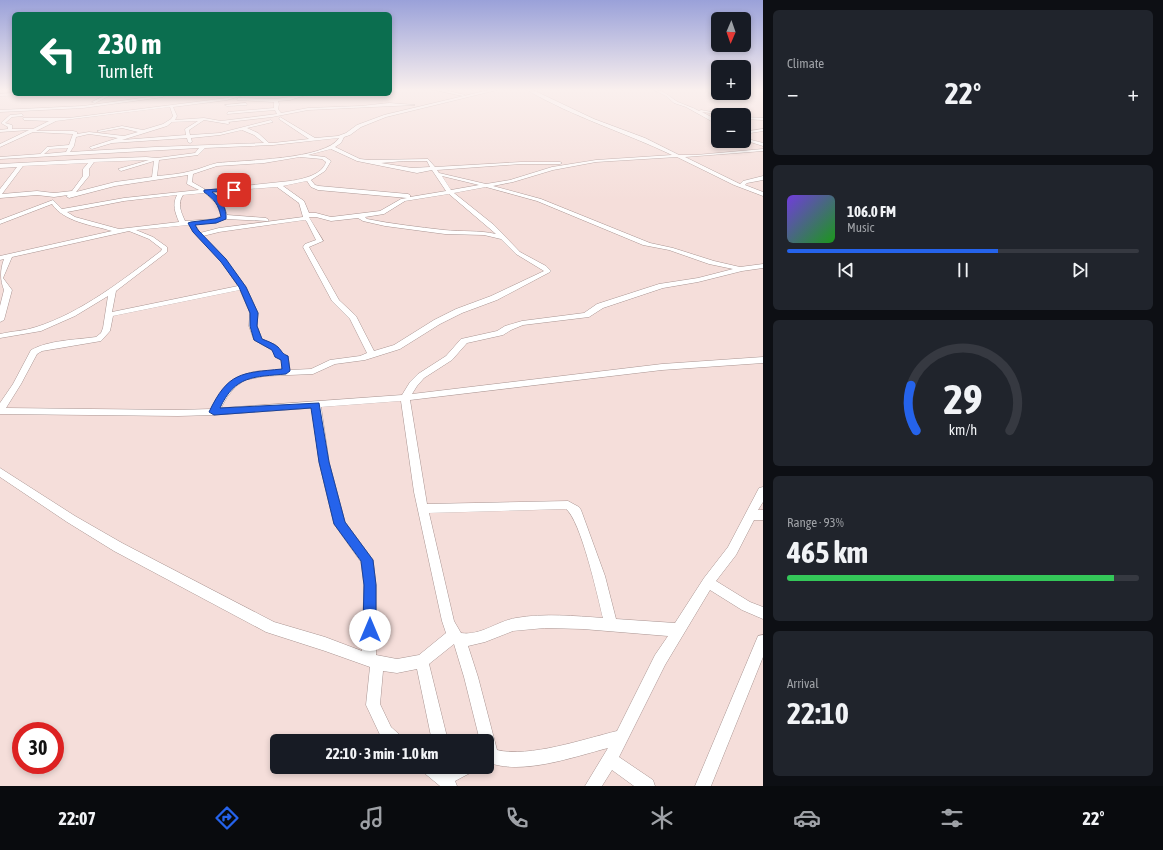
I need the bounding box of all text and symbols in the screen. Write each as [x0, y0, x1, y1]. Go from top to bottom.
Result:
north arrow [711, 12, 751, 52]
map controls [711, 12, 751, 148]
icon: left [32, 28, 84, 80]
text: 230 m [98, 28, 161, 60]
text: Climate [787, 56, 824, 71]
button: + [711, 60, 751, 100]
text: Turn left [98, 61, 153, 82]
text: 22° [945, 76, 981, 110]
text: − [787, 80, 798, 106]
text: + [1128, 80, 1139, 106]
button: − [711, 108, 751, 148]
pin [217, 173, 251, 207]
icon: arrive [223, 179, 245, 201]
text: 106.0 FM [847, 203, 896, 220]
text: Music [847, 220, 874, 235]
icon: previous [835, 259, 857, 281]
icon: pause [952, 259, 974, 281]
icon: next [1069, 259, 1091, 281]
text: 29 [943, 375, 983, 423]
text: km/h [949, 422, 977, 438]
text: Range · 93% [787, 515, 844, 530]
text: 465 km [787, 535, 868, 569]
position arrow [349, 609, 391, 651]
text: Arrival [787, 676, 819, 691]
text: 22:10 [787, 696, 849, 730]
speed limit sign: 30 [12, 722, 64, 774]
text: 22:10 · 3 min · 1.0 km [326, 745, 438, 762]
icon: directions [213, 804, 241, 832]
icon: music [358, 804, 386, 832]
icon: phone [503, 804, 531, 832]
icon: climate [648, 804, 676, 832]
icon: car [793, 804, 821, 832]
icon: filters [938, 804, 966, 832]
text: 22:07 [58, 808, 96, 829]
text: 22° [1083, 808, 1104, 829]

